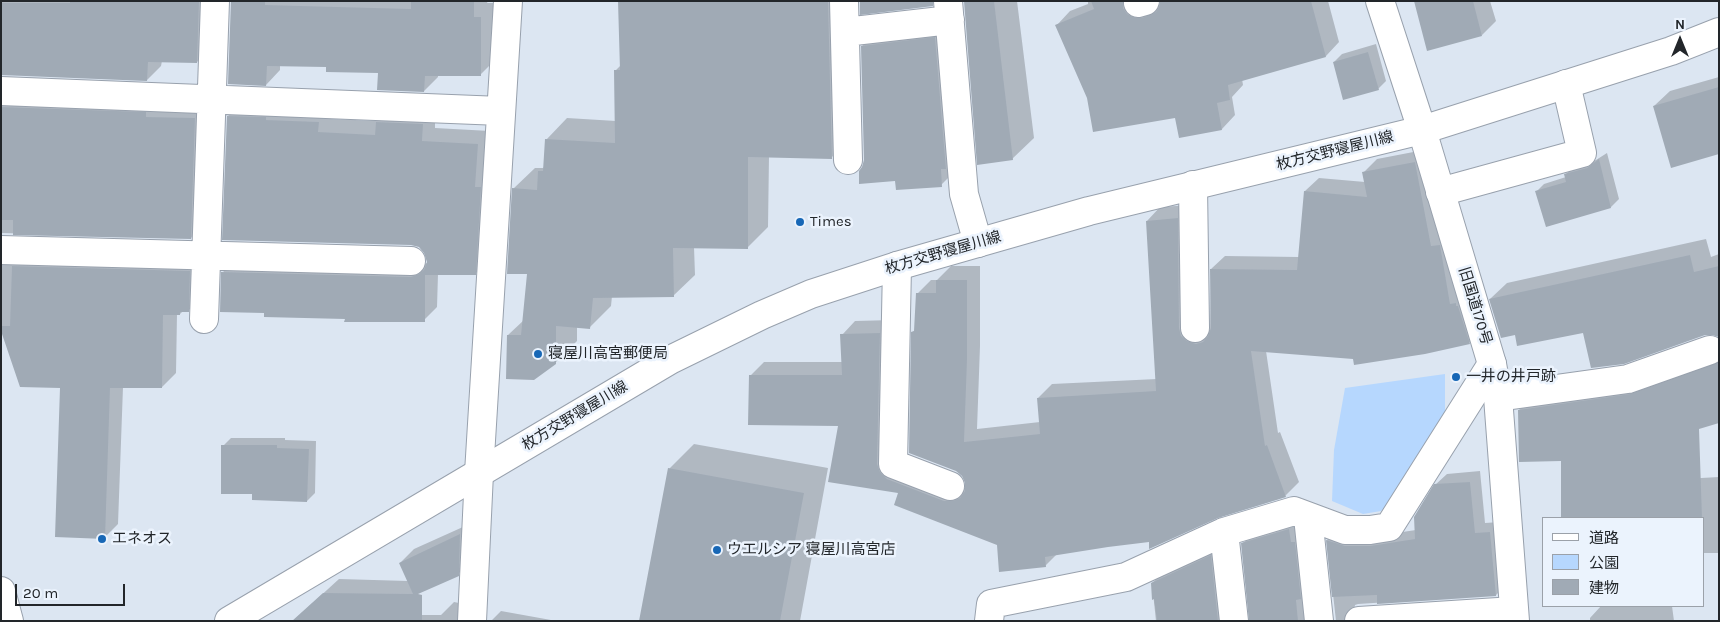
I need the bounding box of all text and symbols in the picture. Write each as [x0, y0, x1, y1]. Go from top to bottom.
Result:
north arrow [1655, 15, 1705, 65]
text: N [1675, 16, 1685, 33]
street label: 枚方交野寝屋川線 [1275, 128, 1395, 174]
place label: Times [810, 213, 852, 231]
marker: Times [794, 216, 806, 228]
street label: 枚方交野寝屋川線 [883, 228, 1003, 278]
street label: 旧国道170号 [1455, 265, 1495, 347]
place label: 寝屋川高宮郵便局 [548, 345, 668, 363]
marker: 寝屋川高宮郵便局 [532, 348, 544, 360]
place label: 一井の井戸跡 [1466, 368, 1556, 386]
marker: 一井の井戸跡 [1450, 371, 1462, 383]
street label: 枚方交野寝屋川線 [519, 377, 631, 455]
legend [1542, 517, 1705, 607]
text: 道路 [1589, 529, 1619, 547]
place label: エネオス [112, 530, 172, 548]
marker: エネオス [96, 533, 108, 545]
place label: ウエルシア 寝屋川高宮店 [727, 541, 896, 559]
marker: ウエルシア 寝屋川高宮店 [711, 544, 723, 556]
text: 公園 [1589, 554, 1619, 572]
scale bar [18, 574, 128, 606]
text: 建物 [1589, 579, 1619, 597]
text: 20 m [23, 584, 58, 602]

